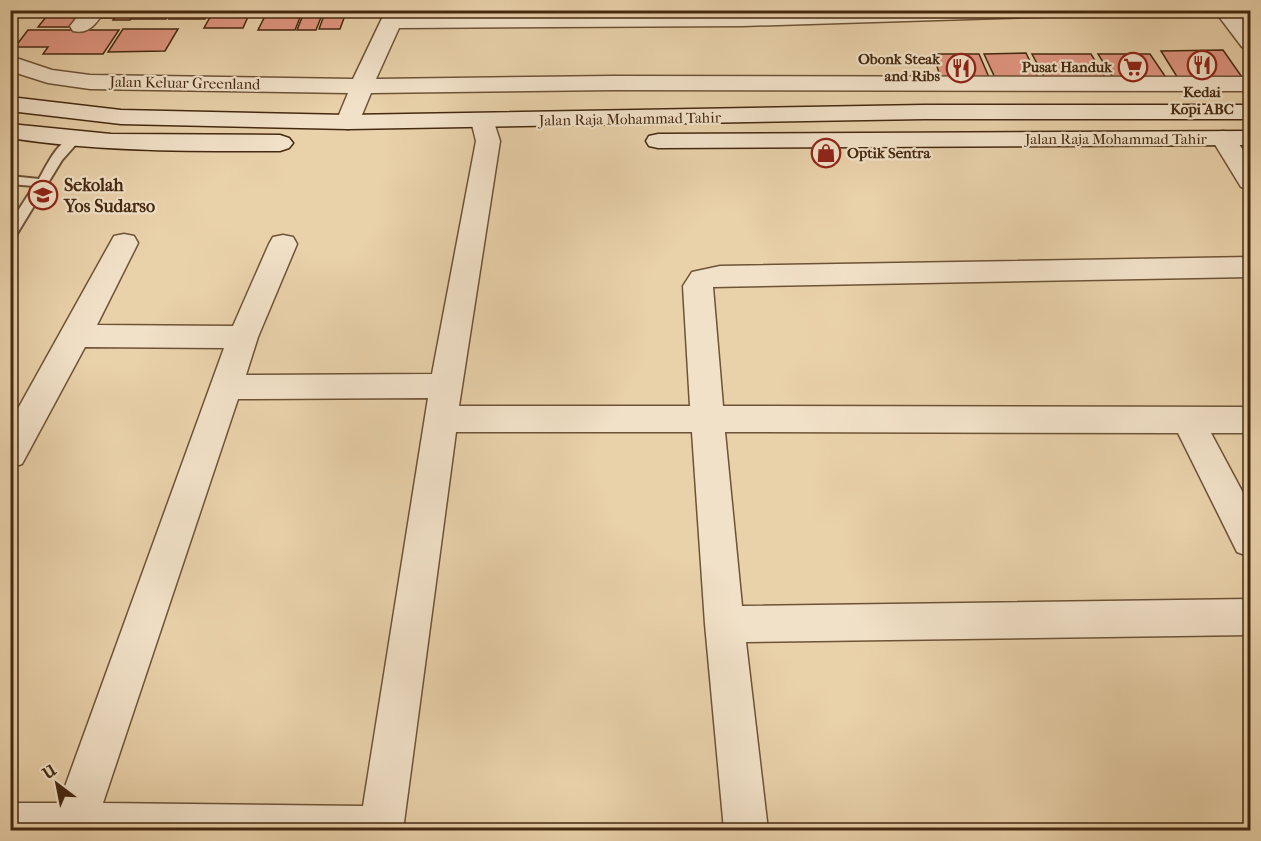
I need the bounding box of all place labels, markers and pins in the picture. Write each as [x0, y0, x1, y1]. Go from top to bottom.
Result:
restaurant icon: Kedai Kopi ABC [1186, 49, 1218, 81]
place label: Obonk Steak and Ribs [858, 50, 941, 85]
supermarket icon: Pusat Handuk [1117, 51, 1149, 83]
restaurant icon: Obonk Steak and Ribs [945, 52, 977, 84]
place label: Pusat Handuk [1022, 58, 1113, 76]
place label: Kedai Kopi ABC [1170, 83, 1234, 118]
shop icon: Optik Sentra [810, 137, 842, 169]
place label: Optik Sentra [847, 144, 931, 162]
place label: Sekolah Yos Sudarso [63, 175, 155, 217]
school or university icon: Sekolah Yos Sudarso [27, 179, 59, 211]

